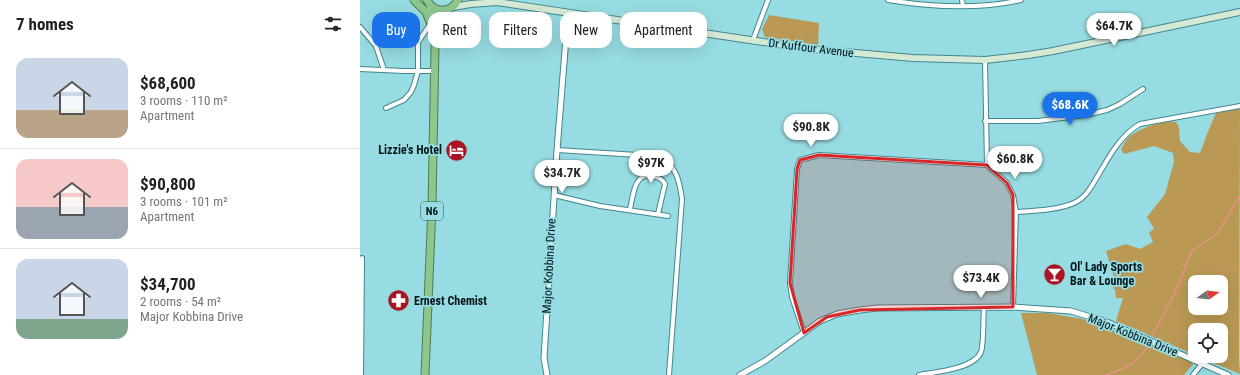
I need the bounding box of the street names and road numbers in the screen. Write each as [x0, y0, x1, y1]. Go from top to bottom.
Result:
street label: Dr Kuffour Avenue [768, 36, 855, 60]
road number: N6 [421, 202, 443, 220]
street label: Major Kobbina Drive [540, 218, 559, 314]
street label: Major Kobbina Drive [1086, 311, 1180, 359]

